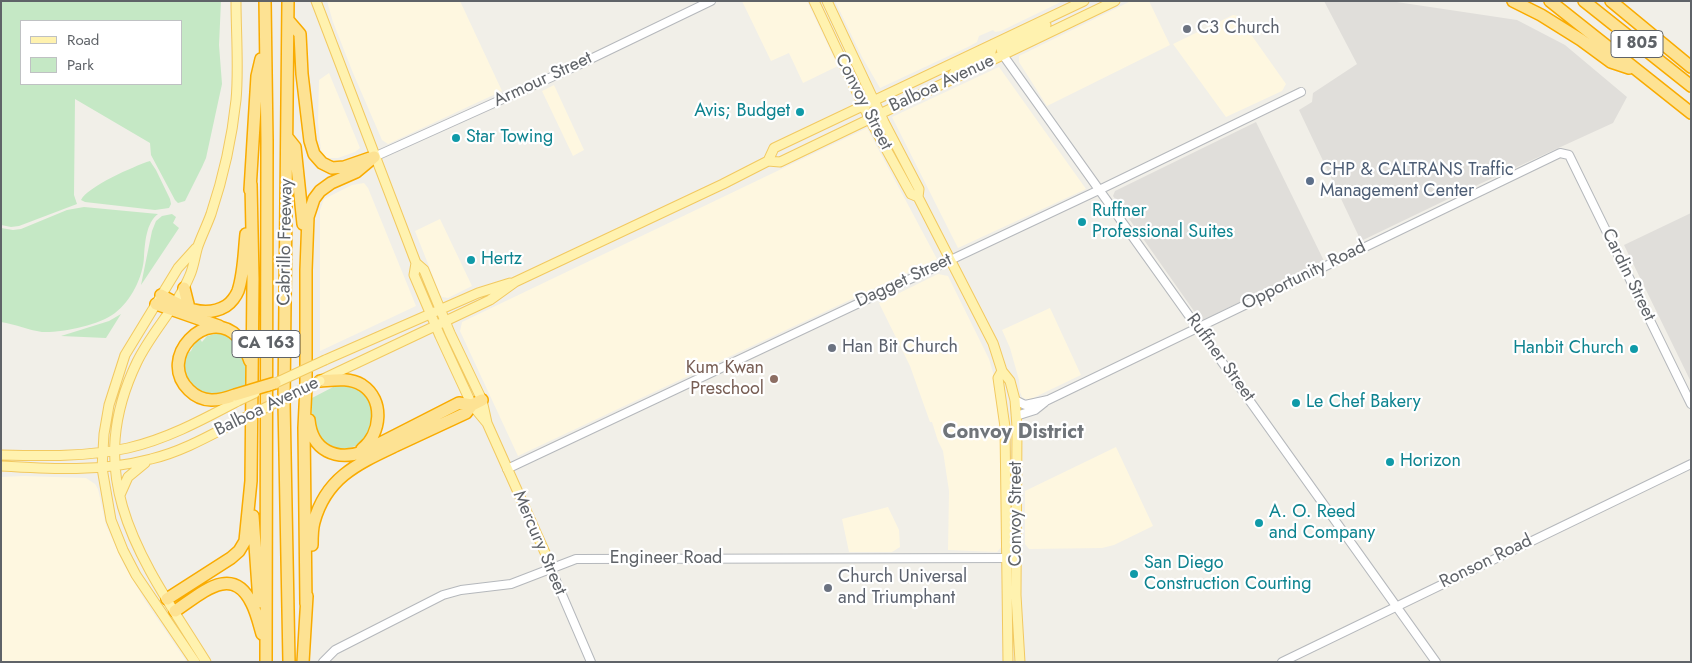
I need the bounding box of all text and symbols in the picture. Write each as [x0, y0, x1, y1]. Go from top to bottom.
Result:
place label: C3 Church [1197, 18, 1280, 40]
legend [20, 20, 182, 85]
marker: C3 Church [1181, 23, 1193, 35]
text: Road [67, 29, 99, 51]
road number: I 805 [1611, 31, 1663, 58]
street label: Armour Street [490, 48, 596, 112]
street label: Convoy Street [830, 50, 896, 154]
street label: Balboa Avenue [886, 50, 998, 118]
text: Park [67, 54, 94, 76]
place label: Avis; Budget [694, 101, 790, 123]
marker: Avis; Budget [794, 106, 806, 118]
place label: Star Towing [466, 127, 553, 149]
marker: Star Towing [450, 132, 462, 144]
place label: CHP & CALTRANS Traffic Management Center [1320, 160, 1514, 202]
marker: CHP & CALTRANS Traffic Management Center [1304, 175, 1316, 187]
street label: Cabrillo Freeway [274, 178, 298, 306]
place label: Ruffner Professional Suites [1092, 201, 1233, 243]
marker: Ruffner Professional Suites [1076, 216, 1088, 228]
street label: Cardin Street [1596, 225, 1660, 325]
street label: Opportunity Road [1239, 237, 1369, 315]
place label: Hertz [481, 249, 522, 271]
street label: Dagget Street [853, 249, 955, 313]
marker: Hertz [465, 254, 477, 266]
street label: Ruffner Street [1181, 310, 1259, 406]
road number: CA 163 [232, 330, 300, 358]
place label: Han Bit Church [842, 337, 958, 359]
place label: Hanbit Church [1513, 338, 1624, 360]
marker: Han Bit Church [826, 342, 838, 354]
marker: Hanbit Church [1628, 343, 1640, 355]
place label: Kum Kwan Preschool [686, 358, 764, 400]
street label: Balboa Avenue [211, 373, 323, 441]
marker: Kum Kwan Preschool [768, 373, 780, 385]
place label: Le Chef Bakery [1306, 392, 1421, 414]
marker: Le Chef Bakery [1290, 397, 1302, 409]
district label: Convoy District [942, 421, 1084, 445]
place label: Horizon [1400, 451, 1461, 473]
marker: Horizon [1384, 456, 1396, 468]
street label: Convoy Street [1006, 462, 1028, 566]
street label: Mercury Street [507, 488, 571, 598]
place label: A. O. Reed and Company [1269, 502, 1375, 544]
marker: A. O. Reed and Company [1253, 517, 1265, 529]
street label: Ronson Road [1436, 530, 1536, 594]
street label: Engineer Road [610, 548, 722, 570]
place label: San Diego Construction Courting [1144, 553, 1312, 596]
place label: Church Universal and Triumphant [838, 567, 967, 610]
marker: San Diego Construction Courting [1128, 568, 1140, 580]
marker: Church Universal and Triumphant [822, 582, 834, 594]

